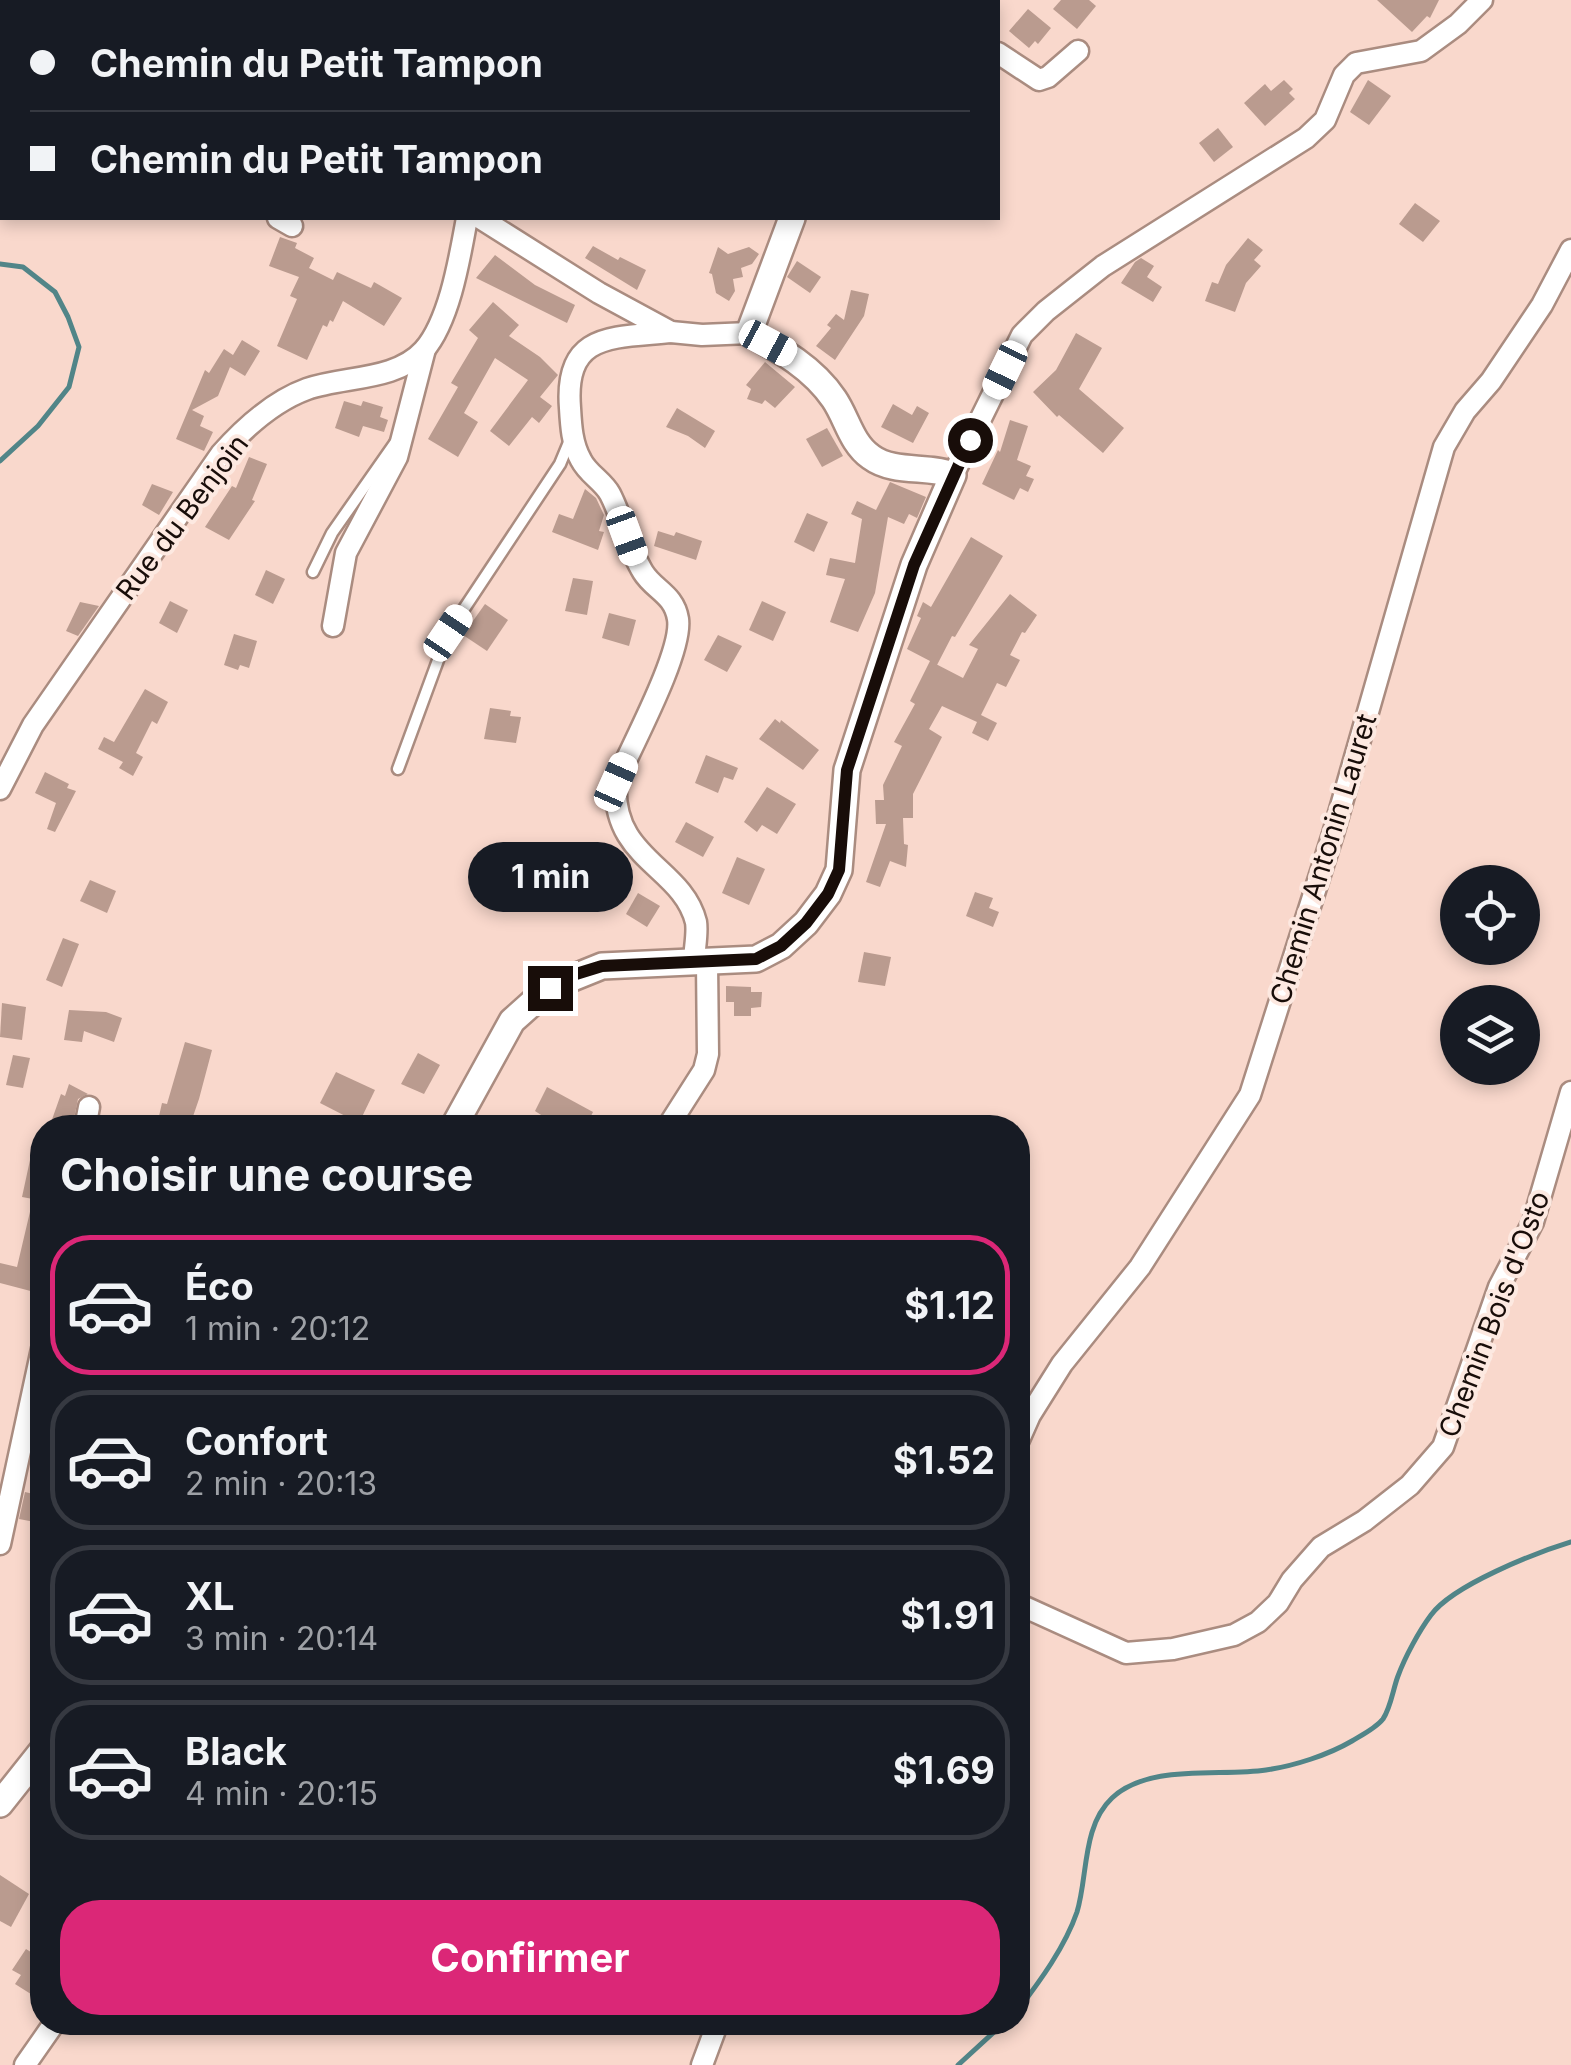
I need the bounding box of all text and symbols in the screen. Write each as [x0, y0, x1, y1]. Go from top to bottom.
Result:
text: Chemin du Petit Tampon [90, 40, 543, 86]
text: Chemin du Petit Tampon [90, 136, 543, 182]
car [734, 316, 802, 370]
car [978, 336, 1032, 404]
route start [948, 418, 993, 463]
street label: Rue du Benjoin [109, 428, 255, 606]
car [603, 503, 651, 569]
car [419, 600, 477, 666]
street label: Chemin Antonin Lauret [1263, 710, 1383, 1008]
car [590, 748, 642, 816]
callout: 1 min [468, 843, 632, 913]
text: 1 min [511, 857, 590, 896]
map controls [1440, 865, 1540, 1085]
button: locate [1440, 865, 1540, 965]
route end [528, 966, 573, 1011]
button: layers [1440, 985, 1540, 1085]
text: Choisir une course [60, 1147, 473, 1202]
street label: Chemin Bois d'Osto [1431, 1186, 1557, 1442]
icon: car [65, 1260, 155, 1350]
text: Éco [185, 1263, 254, 1309]
text: $1.12 [904, 1282, 995, 1328]
text: 1 min · 20:12 [185, 1309, 370, 1348]
icon: car [65, 1415, 155, 1505]
text: Confort [185, 1418, 328, 1464]
text: $1.52 [893, 1437, 995, 1483]
text: 2 min · 20:13 [185, 1464, 377, 1503]
icon: car [65, 1570, 155, 1660]
text: XL [185, 1573, 235, 1619]
text: $1.91 [900, 1592, 995, 1638]
text: 3 min · 20:14 [185, 1619, 378, 1658]
icon: car [65, 1725, 155, 1815]
text: Black [185, 1728, 287, 1774]
text: $1.69 [893, 1747, 995, 1793]
text: 4 min · 20:15 [185, 1774, 378, 1813]
button: Confirmer [60, 1900, 1000, 2015]

